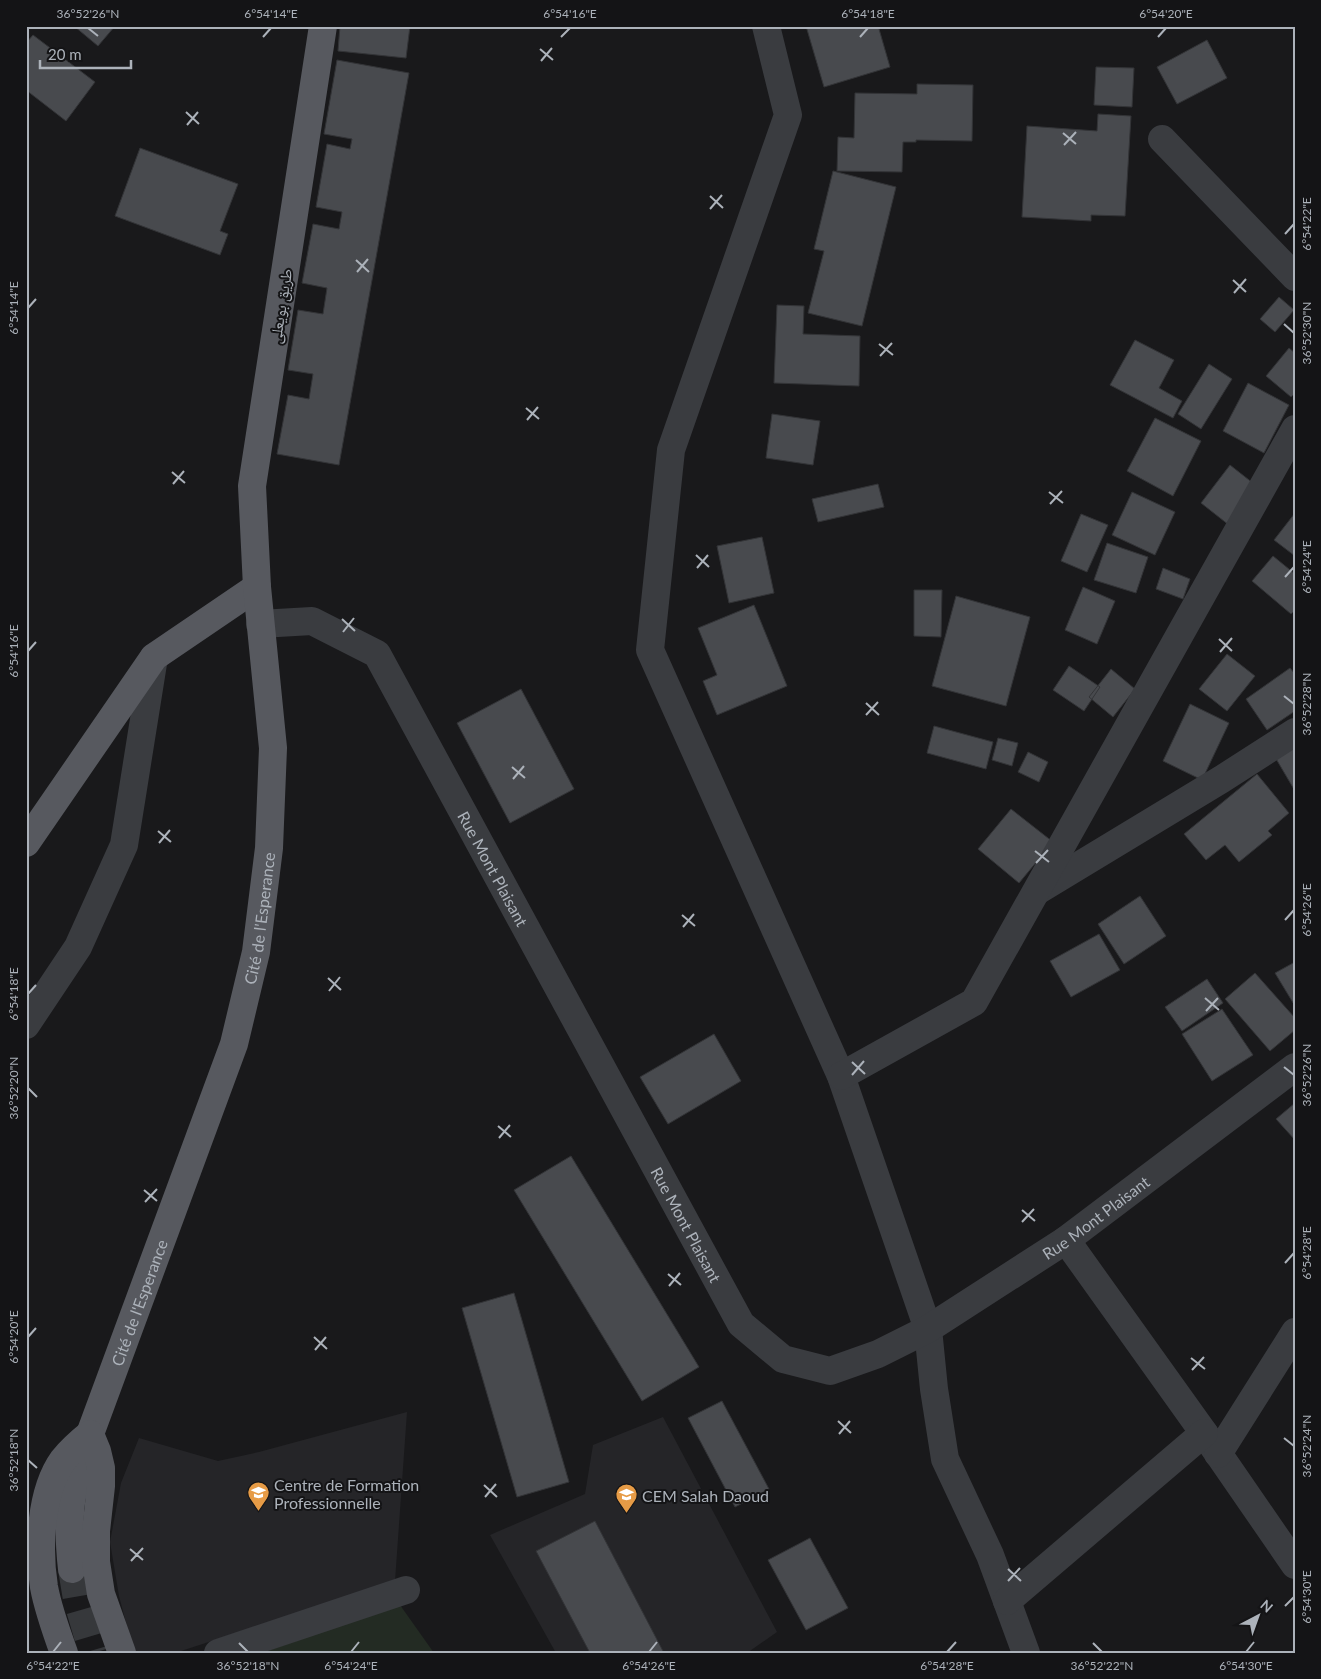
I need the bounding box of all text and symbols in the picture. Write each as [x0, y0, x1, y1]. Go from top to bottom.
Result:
text: 36°52'26"N [57, 6, 119, 21]
text: 6°54'14"E [244, 6, 298, 21]
text: 6°54'16"E [543, 6, 597, 21]
text: 6°54'18"E [841, 6, 895, 21]
text: 6°54'20"E [1139, 6, 1193, 21]
scale bar [40, 38, 131, 70]
text: 20 m [48, 45, 82, 63]
text: 6°54'22"E [1299, 197, 1314, 251]
street label: طريق بويعلى [265, 267, 297, 345]
text: 6°54'14"E [6, 281, 21, 335]
text: 36°52'30"N [1299, 302, 1314, 364]
text: 6°54'24"E [1299, 540, 1314, 594]
text: 6°54'16"E [6, 624, 21, 678]
text: 36°52'28"N [1299, 673, 1314, 735]
street label: Rue Mont Plaisant [455, 808, 533, 929]
street label: Cité de l'Esperance [239, 851, 278, 986]
text: 6°54'26"E [1299, 883, 1314, 937]
text: 6°54'18"E [6, 967, 21, 1021]
text: 36°52'26"N [1299, 1044, 1314, 1106]
text: 36°52'20"N [6, 1057, 21, 1119]
street label: Rue Mont Plaisant [648, 1163, 726, 1285]
street label: Rue Mont Plaisant [1038, 1171, 1153, 1262]
text: 6°54'28"E [1299, 1226, 1314, 1280]
street label: Cité de l'Esperance [107, 1237, 171, 1368]
text: 6°54'20"E [6, 1310, 21, 1364]
text: 36°52'24"N [1299, 1415, 1314, 1477]
text: 36°52'18"N [6, 1429, 21, 1491]
place label: Centre de Formation Professionnelle [274, 1475, 419, 1512]
school or university icon: Centre de Formation Professionnelle [246, 1481, 270, 1512]
school or university icon: CEM Salah Daoud [614, 1483, 638, 1514]
place label: CEM Salah Daoud [642, 1486, 769, 1505]
text: 6°54'30"E [1299, 1570, 1314, 1624]
north arrow [1234, 1592, 1284, 1642]
text: N [1257, 1596, 1277, 1616]
text: 6°54'22"E [26, 1658, 80, 1673]
text: 36°52'18"N [217, 1658, 279, 1673]
text: 6°54'24"E [324, 1658, 378, 1673]
text: 6°54'26"E [622, 1658, 676, 1673]
text: 6°54'28"E [920, 1658, 974, 1673]
text: 36°52'22"N [1071, 1658, 1133, 1673]
text: 6°54'30"E [1219, 1658, 1273, 1673]

